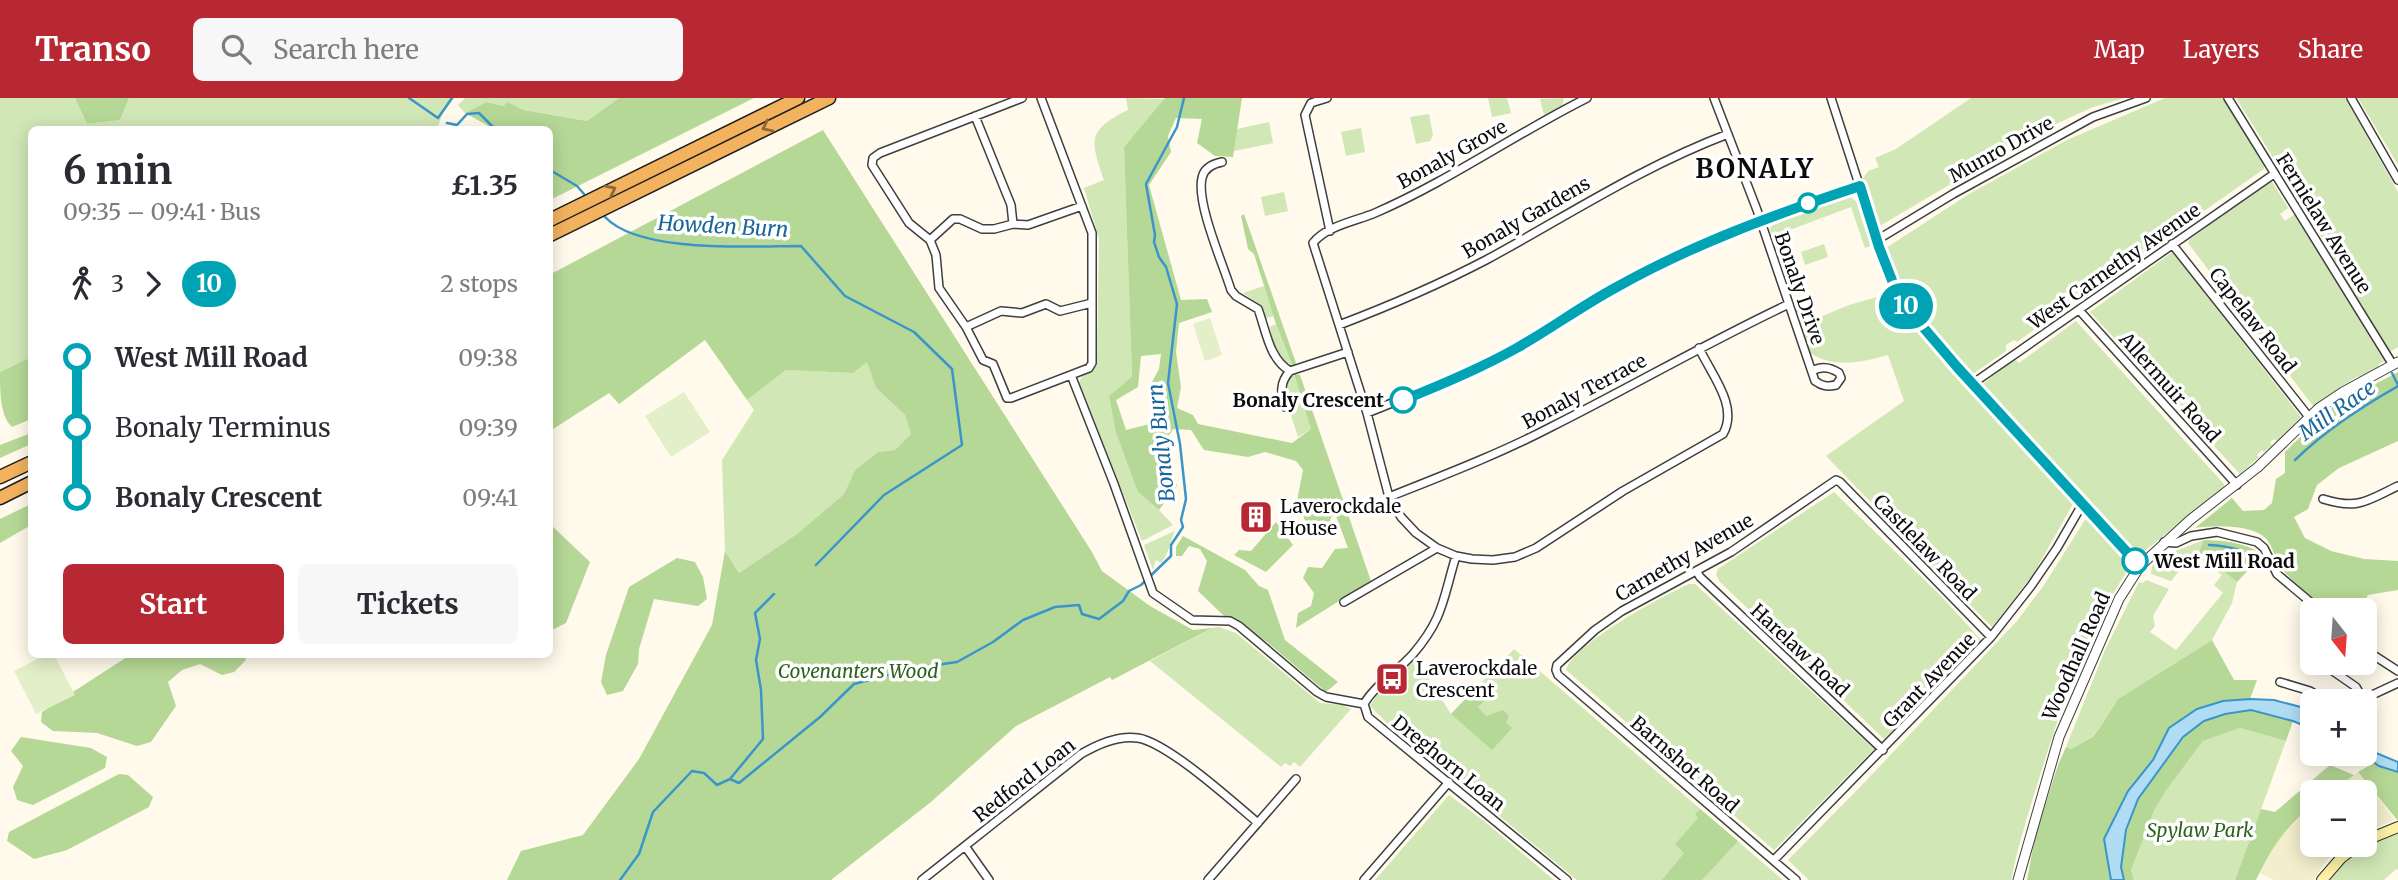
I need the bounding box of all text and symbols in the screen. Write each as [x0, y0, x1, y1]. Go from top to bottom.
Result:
search box [193, 18, 683, 81]
text: Transo [35, 29, 151, 70]
icon: search [217, 30, 255, 68]
text: Search here [273, 33, 419, 66]
text: Map [2094, 34, 2145, 65]
text: Layers [2183, 34, 2259, 65]
text: Share [2297, 34, 2363, 65]
street label: Munro Drive [1945, 110, 2057, 188]
street label: Bonaly Grove [1393, 114, 1511, 194]
one-way arrow [762, 119, 774, 133]
text: 6 min [63, 147, 172, 194]
street label: Fernielaw Avenue [2271, 148, 2377, 298]
district label: BONALY [1695, 152, 1815, 185]
text: £1.35 [451, 169, 518, 202]
street label: Bonaly Gardens [1458, 171, 1594, 263]
one-way arrow [604, 184, 616, 198]
unlabelled marker [1798, 193, 1818, 213]
text: 09:35 – 09:41 · Bus [63, 197, 261, 226]
street label: West Carnethy Avenue [2022, 197, 2205, 335]
water label: Howden Burn [656, 209, 789, 243]
street label: Bonaly Drive [1770, 228, 1831, 348]
street label: Capelaw Road [2204, 262, 2302, 378]
icon: walk [63, 265, 101, 303]
icon: forward [134, 265, 172, 303]
text: 10 [196, 268, 222, 299]
text: 3 [111, 269, 124, 298]
text: 2 stops [440, 269, 518, 298]
line badge: 10 [1874, 283, 1938, 329]
text: 10 [1893, 290, 1919, 321]
street label: Allermuir Road [2114, 326, 2226, 447]
text: West Mill Road [115, 341, 308, 374]
text: 09:38 [458, 343, 518, 372]
street label: Bonaly Terrace [1518, 348, 1650, 434]
water label: Mill Race [2292, 374, 2381, 447]
water label: Bonaly Burn [1141, 383, 1181, 503]
marker: Bonaly Crescent [1390, 387, 1416, 413]
place label: Bonaly Crescent [1233, 388, 1384, 412]
text: Bonaly Terminus [115, 411, 331, 444]
text: 09:39 [458, 413, 518, 442]
text: Bonaly Crescent [115, 481, 322, 514]
text: 09:41 [462, 483, 518, 512]
street label: Castlelaw Road [1868, 489, 1982, 605]
place label: Laverockdale House [1280, 494, 1401, 540]
building icon: Laverockdale House [1237, 498, 1275, 536]
street label: Carnethy Avenue [1611, 508, 1757, 606]
marker: West Mill Road [2122, 548, 2148, 574]
place label: West Mill Road [2153, 549, 2295, 573]
button: Start [63, 564, 284, 644]
button: Tickets [298, 564, 518, 644]
street label: Woodhall Road [2037, 588, 2115, 725]
street label: Harelaw Road [1746, 598, 1854, 702]
north arrow [2300, 598, 2376, 676]
map controls [2300, 598, 2377, 857]
street label: Grant Avenue [1878, 627, 1980, 733]
place label: Laverockdale Crescent [1416, 656, 1537, 702]
park label: Covenanters Wood [778, 659, 938, 683]
bus stop icon: Laverockdale Crescent [1373, 660, 1411, 698]
button: + [2300, 689, 2377, 766]
street label: Dreghorn Loan [1387, 710, 1511, 816]
street label: Barnshot Road [1626, 711, 1744, 817]
street label: Redford Loan [968, 733, 1080, 827]
button: − [2300, 780, 2377, 857]
park label: Spylaw Park [2147, 818, 2254, 842]

